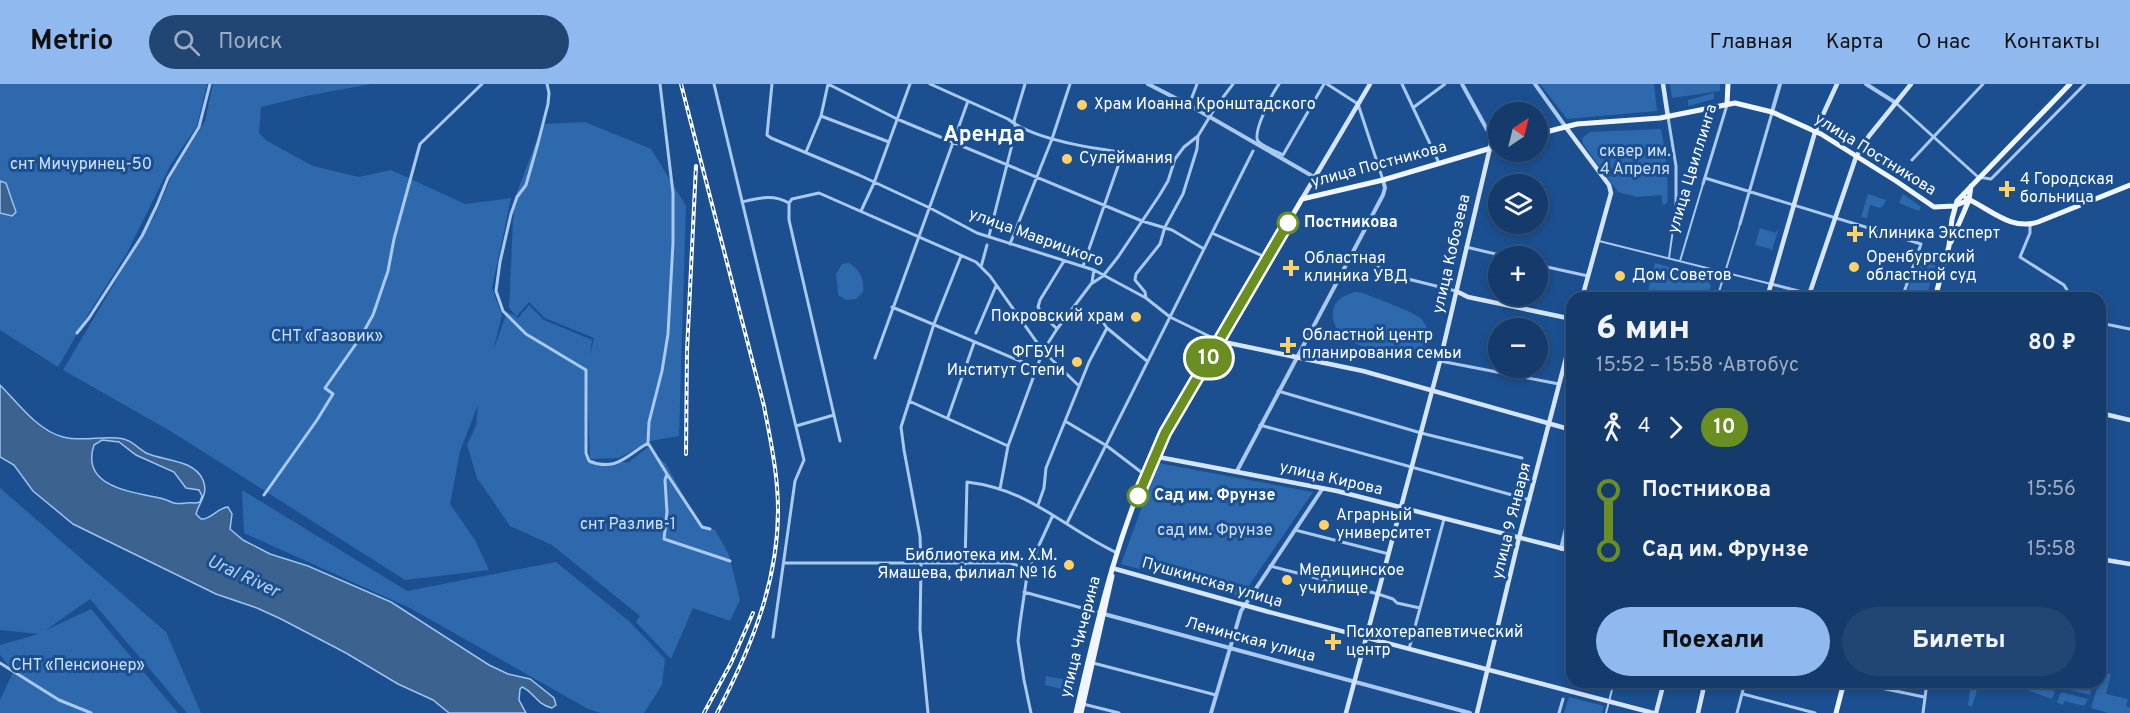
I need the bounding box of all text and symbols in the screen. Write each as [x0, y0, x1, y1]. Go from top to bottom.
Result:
search box [149, 15, 569, 69]
text: Metrio [30, 24, 113, 60]
icon: search [170, 26, 203, 59]
text: Поиск [218, 29, 283, 56]
text: Главная [1709, 29, 1793, 56]
text: Карта [1826, 29, 1883, 56]
text: О нас [1916, 29, 1971, 56]
text: Контакты [2004, 29, 2100, 56]
place label: Храм Иоанна Кронштадского [1094, 95, 1316, 115]
marker: Храм Иоанна Кронштадского [1075, 98, 1089, 112]
north arrow [1488, 102, 1548, 162]
map controls [1488, 102, 1548, 378]
street label: улица Цвиллинга [1664, 102, 1722, 236]
street label: улица Постникова [1810, 109, 1940, 201]
district label: Аренда [943, 122, 1025, 149]
street label: улица Постникова [1309, 137, 1449, 193]
park label: сквер им. 4 Апреля [1599, 142, 1671, 180]
place label: Сулеймания [1079, 149, 1173, 169]
marker: Сулеймания [1060, 152, 1074, 166]
park label: снт Мичуринец-50 [10, 155, 152, 175]
place label: 4 Городская больница [2020, 170, 2114, 208]
button: layers [1488, 174, 1548, 234]
marker: 4 Городская больница [1998, 180, 2016, 198]
street label: улица Кобозева [1429, 192, 1475, 316]
street label: улица Маврицкого [966, 204, 1106, 272]
marker: Постникова [1277, 212, 1299, 234]
place label: Постникова [1304, 213, 1398, 233]
place label: Клиника Эксперт [1868, 224, 2000, 244]
marker: Клиника Эксперт [1846, 225, 1864, 243]
button: + [1488, 246, 1548, 306]
place label: Оренбургский областной суд [1866, 248, 1977, 286]
place label: Областная клиника УВД [1304, 249, 1408, 287]
marker: Областная клиника УВД [1282, 259, 1300, 277]
marker: Оренбургский областной суд [1847, 260, 1861, 274]
place label: Дом Советов [1632, 266, 1732, 286]
marker: Дом Советов [1613, 269, 1627, 283]
place label: Покровский храм [991, 307, 1124, 327]
text: 6 мин [1596, 309, 1690, 351]
marker: Покровский храм [1129, 310, 1143, 324]
button: − [1488, 318, 1548, 378]
place label: Областной центр планирования семьи [1302, 326, 1462, 364]
park label: СНТ «Газовик» [271, 327, 383, 347]
text: 80 ₽ [2028, 330, 2076, 357]
marker: Областной центр планирования семьи [1279, 336, 1297, 354]
line badge: 10 [1182, 338, 1236, 378]
place label: ФГБУН Институт Степи [947, 343, 1065, 381]
text: 10 [1198, 345, 1220, 372]
text: 15:52 – 15:58 · Автобус [1596, 353, 1799, 379]
marker: ФГБУН Институт Степи [1070, 355, 1084, 369]
icon: walk [1596, 411, 1629, 444]
icon: forward [1659, 411, 1692, 444]
text: 4 [1638, 414, 1650, 440]
text: 10 [1713, 414, 1736, 441]
street label: улица Кирова [1277, 457, 1385, 501]
street label: улица 9 Января [1488, 461, 1536, 581]
text: Постникова [1642, 477, 1771, 504]
text: 15:56 [2027, 477, 2076, 503]
marker: Сад им. Фрунзе [1127, 485, 1149, 507]
place label: Сад им. Фрунзе [1154, 486, 1275, 506]
place label: Аграрный университет [1336, 506, 1431, 544]
park label: снт Разлив-1 [580, 515, 676, 535]
marker: Аграрный университет [1317, 518, 1331, 532]
park label: сад им. Фрунзе [1157, 521, 1273, 541]
text: Сад им. Фрунзе [1642, 537, 1809, 564]
text: 15:58 [2027, 537, 2076, 563]
place label: Библиотека им. Х.М. Ямашева, филиал № 16 [877, 546, 1057, 584]
water label: Ural River [203, 550, 285, 605]
street label: Пушкинская улица [1139, 553, 1285, 613]
marker: Библиотека им. Х.М. Ямашева, филиал № 16 [1062, 558, 1076, 572]
place label: Медицинское училище [1299, 561, 1404, 599]
marker: Медицинское училище [1280, 573, 1294, 587]
street label: улица Чичерина [1056, 574, 1106, 700]
button: Поехали [1596, 607, 1830, 676]
button: Билеты [1842, 607, 2076, 676]
street label: Ленинская улица [1183, 613, 1317, 667]
place label: Психотерапевтический центр [1346, 623, 1523, 661]
marker: Психотерапевтический центр [1324, 633, 1342, 651]
park label: СНТ «Пенсионер» [11, 656, 145, 676]

